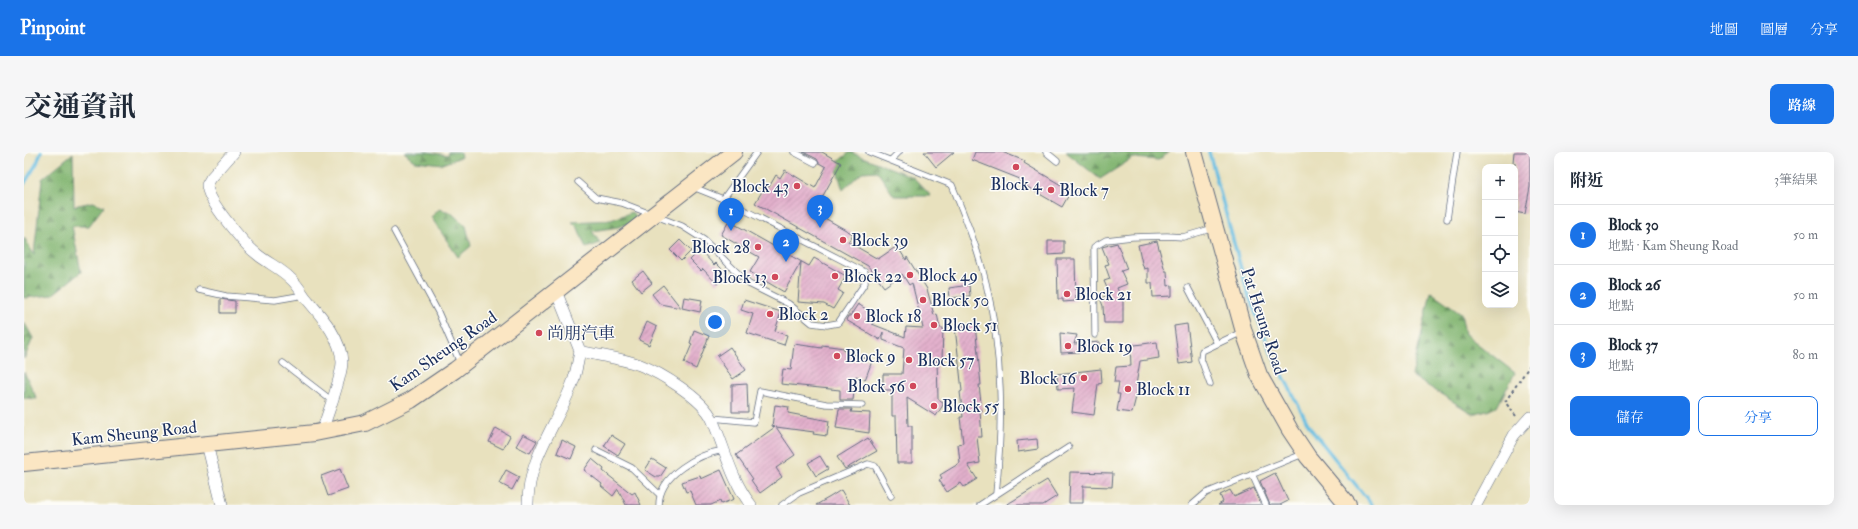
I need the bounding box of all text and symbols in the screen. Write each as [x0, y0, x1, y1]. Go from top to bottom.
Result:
text: Pinpoint [20, 16, 85, 40]
text: 地圖 [1710, 21, 1738, 38]
text: 圖層 [1760, 21, 1788, 38]
text: 分享 [1810, 21, 1838, 38]
button: 路線 [1770, 84, 1834, 124]
text: 交通資訊 [24, 90, 136, 125]
marker: Block 4 [1011, 162, 1021, 172]
map controls [1482, 164, 1518, 308]
button: + [1482, 164, 1518, 200]
text: 附近 [1570, 170, 1604, 191]
text: 3筆結果 [1774, 172, 1818, 188]
place label: Block 4 [990, 174, 1042, 195]
place label: Block 43 [731, 176, 789, 197]
place label: Block 7 [1059, 180, 1109, 201]
marker: Block 43 [792, 181, 802, 191]
marker: Block 7 [1046, 185, 1056, 195]
pin: 3 [807, 195, 833, 228]
pin: 1 [718, 198, 744, 231]
button: − [1482, 200, 1518, 236]
text: Block 30 [1608, 216, 1659, 235]
text: 1 [1581, 227, 1585, 243]
text: 50 m [1793, 227, 1818, 243]
pin: 2 [773, 229, 799, 262]
place label: Block 39 [851, 230, 908, 251]
marker: Block 39 [838, 235, 848, 245]
button: locate [1482, 236, 1518, 272]
place label: Block 28 [691, 237, 750, 258]
text: 地點 · Kam Sheung Road [1608, 238, 1739, 254]
marker: Block 28 [753, 242, 763, 252]
place label: Block 49 [918, 265, 978, 286]
street label: Pat Heung Road [1236, 265, 1291, 378]
place label: Block 22 [843, 266, 903, 287]
place label: Block 13 [712, 267, 767, 288]
marker: Block 49 [905, 270, 915, 280]
marker: Block 22 [830, 271, 840, 281]
marker: Block 13 [770, 272, 780, 282]
button: layers [1482, 272, 1518, 308]
text: Block 26 [1608, 276, 1660, 295]
place label: Block 21 [1075, 284, 1132, 305]
text: 2 [1580, 287, 1586, 303]
text: 50 m [1793, 287, 1818, 303]
marker: Block 21 [1062, 289, 1072, 299]
place label: Block 50 [931, 290, 989, 311]
marker: Block 50 [918, 295, 928, 305]
text: 地點 [1608, 298, 1634, 314]
place label: Block 2 [778, 304, 829, 325]
street label: Kam Sheung Road [386, 306, 501, 396]
place label: Block 18 [865, 306, 921, 327]
marker: Block 2 [765, 309, 775, 319]
marker: Block 18 [852, 311, 862, 321]
your location [705, 312, 725, 332]
place label: Block 51 [942, 315, 998, 336]
marker: Block 51 [929, 320, 939, 330]
place label: 尚朋汽車 [547, 323, 615, 344]
marker: 尚朋汽車 [534, 328, 544, 338]
place label: Block 19 [1076, 336, 1133, 357]
text: Block 37 [1608, 336, 1658, 355]
marker: Block 19 [1063, 341, 1073, 351]
place label: Block 9 [845, 346, 896, 367]
text: 3 [1581, 347, 1586, 363]
text: 80 m [1792, 347, 1818, 363]
place label: Block 57 [917, 350, 975, 371]
marker: Block 9 [832, 351, 842, 361]
marker: Block 57 [904, 355, 914, 365]
text: 地點 [1608, 358, 1634, 374]
place label: Block 16 [1019, 368, 1077, 389]
marker: Block 16 [1079, 373, 1089, 383]
place label: Block 56 [847, 376, 906, 397]
place label: Block 11 [1136, 379, 1190, 400]
marker: Block 56 [908, 381, 918, 391]
marker: Block 11 [1123, 384, 1133, 394]
place label: Block 55 [942, 396, 1000, 417]
button: 儲存 [1570, 396, 1690, 436]
button: 分享 [1698, 396, 1818, 436]
marker: Block 55 [929, 401, 939, 411]
street label: Kam Sheung Road [70, 416, 199, 451]

